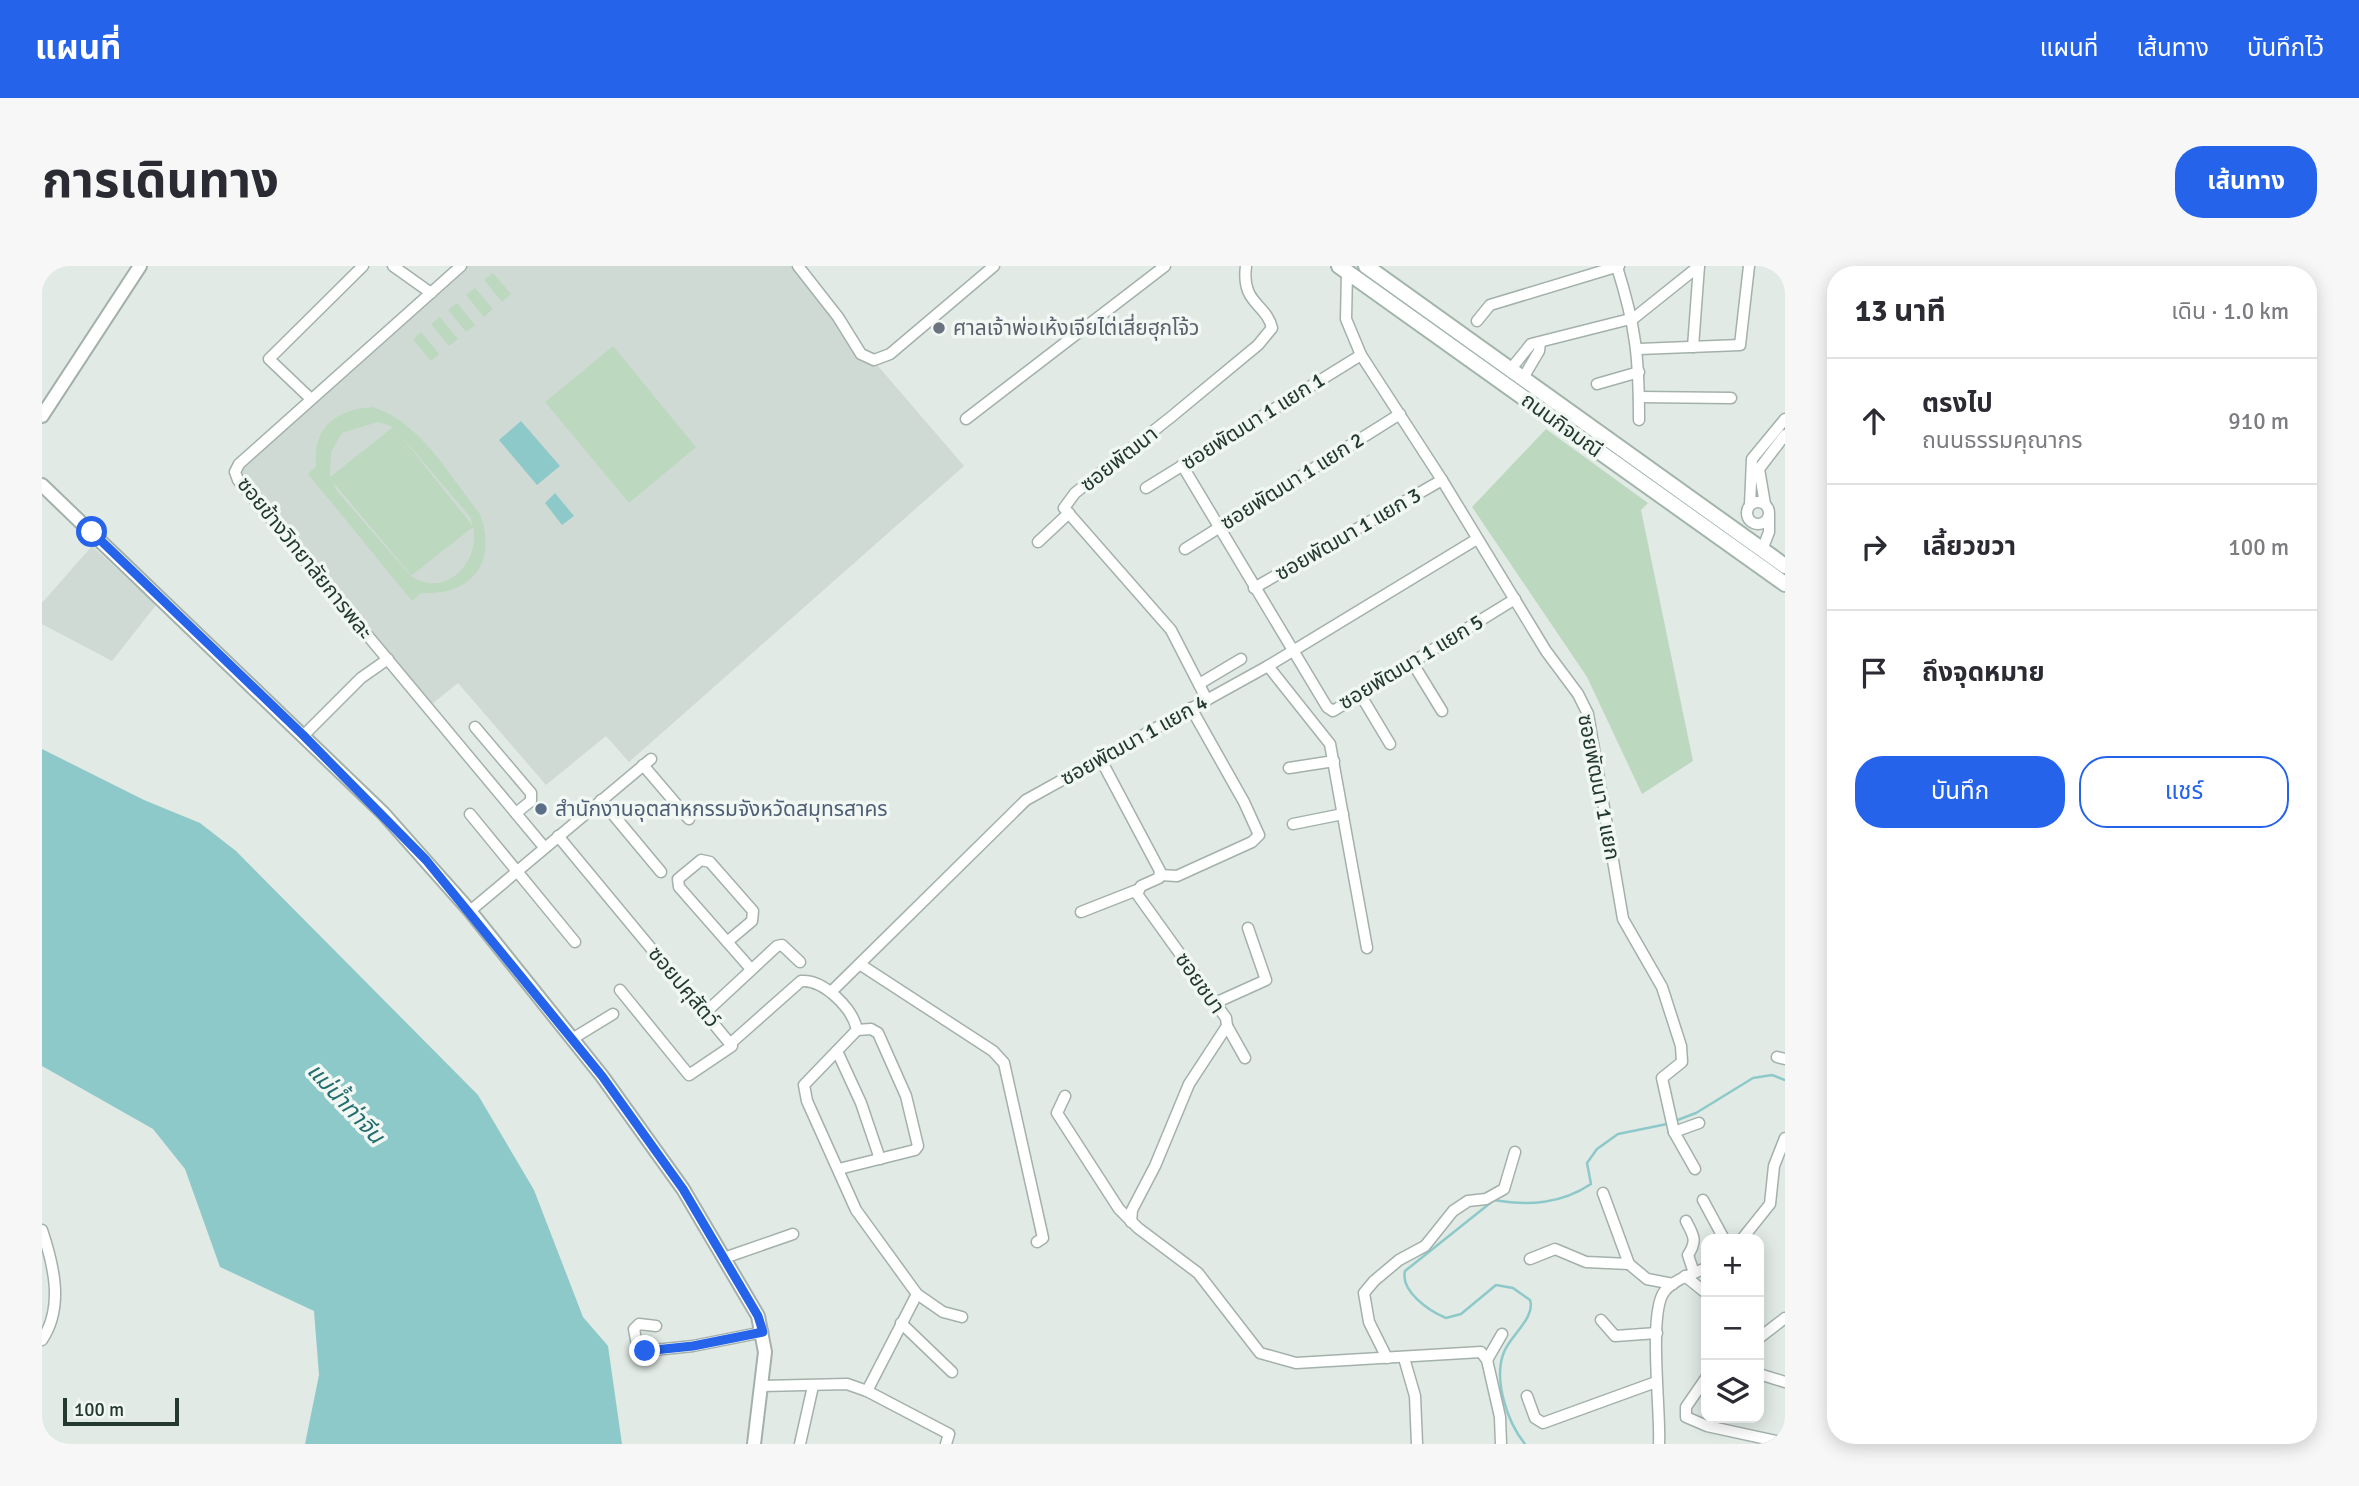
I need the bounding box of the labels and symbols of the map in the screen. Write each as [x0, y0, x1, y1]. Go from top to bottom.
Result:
place label: ศาลเจ้าพ่อเห้งเจียไต่เสี่ยฮุกโจ้ว [953, 313, 1199, 341]
marker: ศาลเจ้าพ่อเห้งเจียไต่เสี่ยฮุกโจ้ว [931, 320, 947, 336]
street label: ซอยพัฒนา 1 แยก 1 [1177, 367, 1329, 475]
street label: ถนนกิจมณี [1516, 387, 1608, 463]
street label: ซอยพัฒนา [1075, 421, 1163, 497]
street label: ซอยพัฒนา 1 แยก 2 [1216, 427, 1368, 535]
street label: ซอยข้างวิทยาลัยการพละ [232, 472, 378, 644]
street label: ซอยพัฒนา 1 แยก 3 [1270, 482, 1426, 586]
route start [76, 516, 107, 547]
street label: ซอยพัฒนา 1 แยก 5 [1334, 609, 1488, 715]
street label: ซอยพัฒนา 1 แยก 4 [1056, 689, 1212, 791]
street label: ซอยพัฒนา 1 แยก [1572, 712, 1626, 862]
place label: สำนักงานอุตสาหกรรมจังหวัดสมุทรสาคร [555, 796, 888, 822]
marker: สำนักงานอุตสาหกรรมจังหวัดสมุทรสาคร [533, 801, 549, 817]
street label: ซอยปศุสัตว์ [643, 941, 726, 1033]
street label: ซอยชบา [1170, 947, 1230, 1019]
water label: แม่น้ำท่าจีน [301, 1055, 393, 1151]
route end [629, 1335, 660, 1366]
scale bar [63, 1395, 178, 1427]

